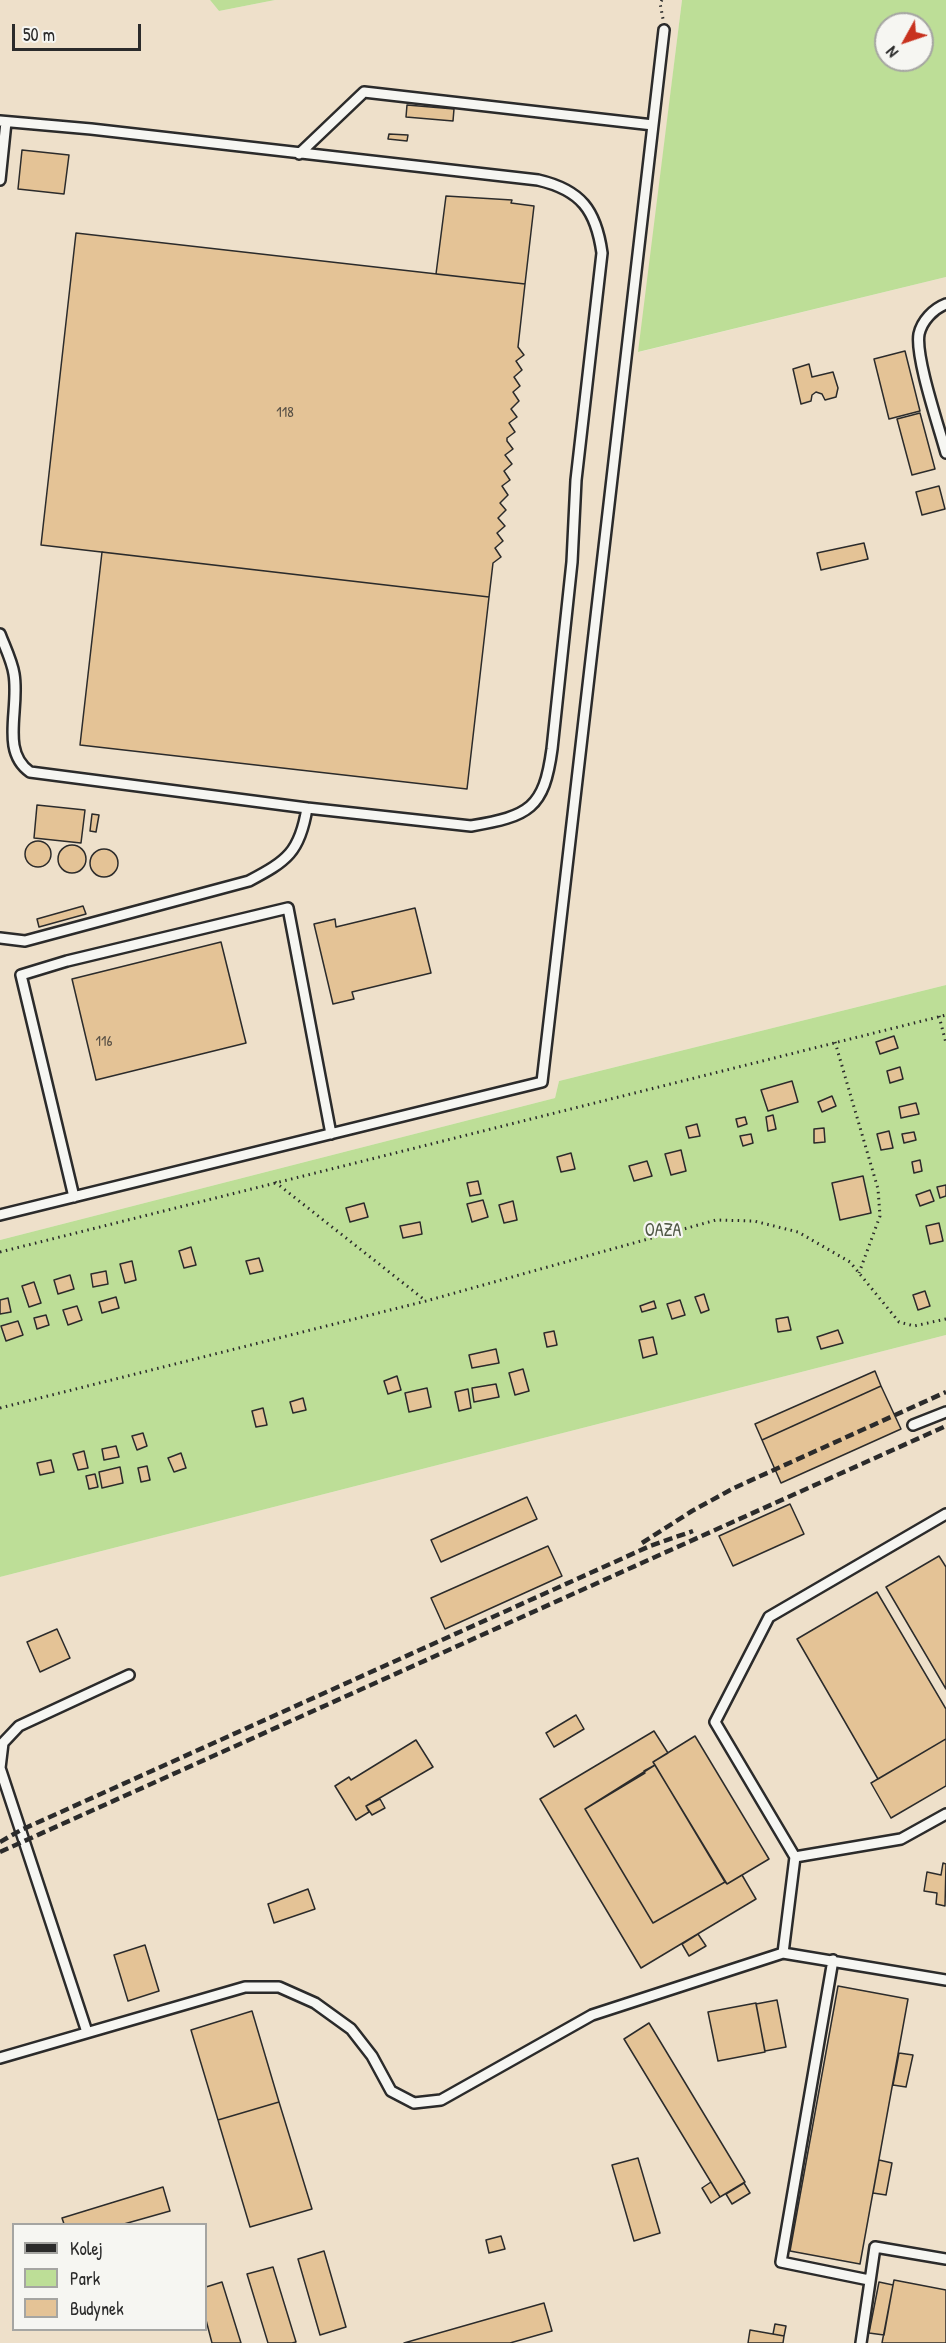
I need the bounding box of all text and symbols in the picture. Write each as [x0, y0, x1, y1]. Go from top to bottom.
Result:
scale bar [15, 12, 144, 50]
north arrow [874, 12, 934, 72]
text: 50 m [23, 22, 55, 47]
text: N [881, 42, 903, 63]
house number: 118 [276, 404, 294, 422]
house number: 116 [96, 1033, 112, 1051]
park label: OAZA [645, 1220, 681, 1242]
legend [12, 2223, 207, 2331]
text: Kolej [70, 2236, 103, 2261]
text: Park [70, 2266, 100, 2291]
text: Budynek [70, 2296, 124, 2321]

